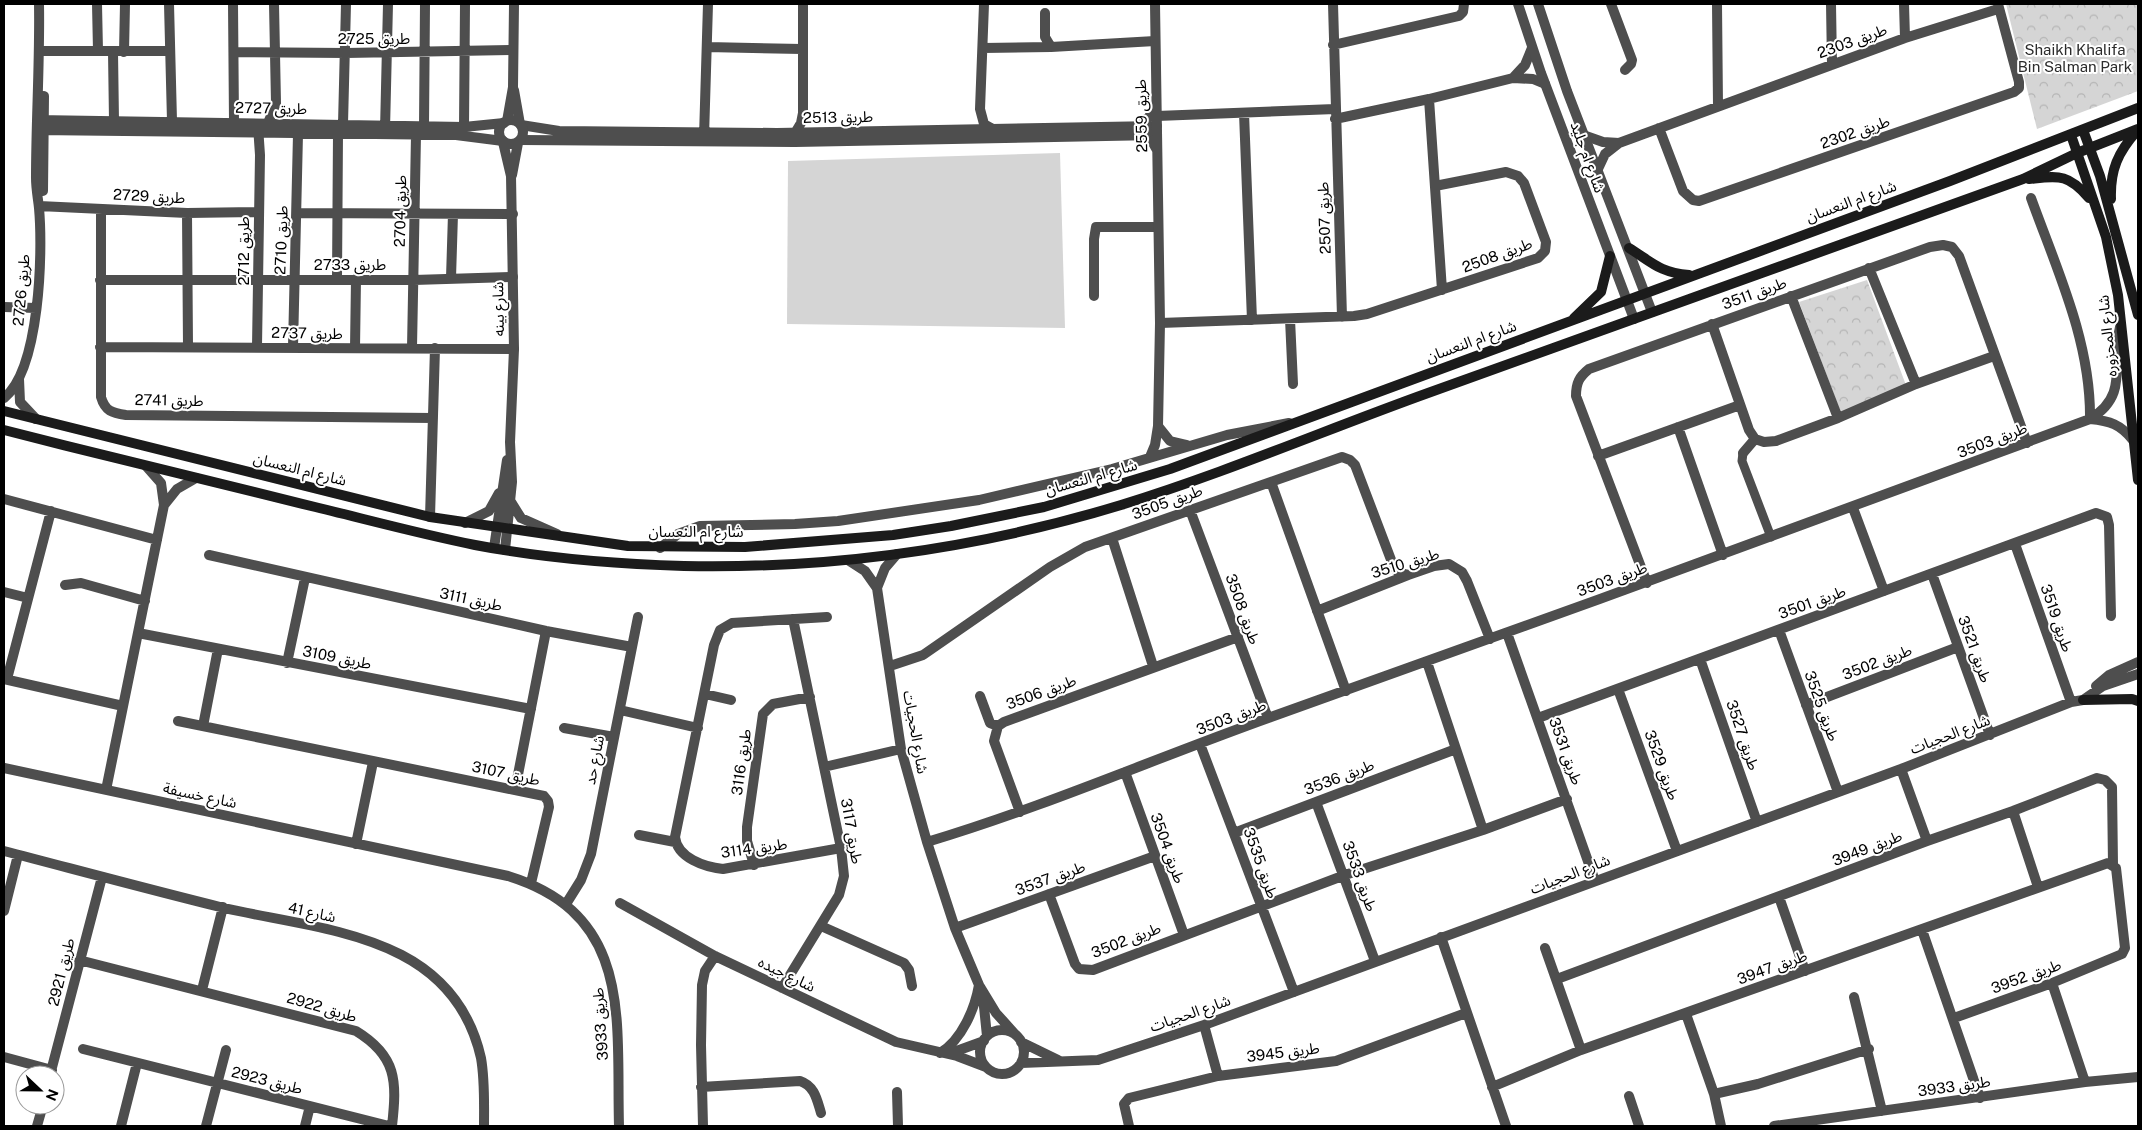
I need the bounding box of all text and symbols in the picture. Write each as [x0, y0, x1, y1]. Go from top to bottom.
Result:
street label: طريق 2303 [1815, 21, 1890, 63]
street label: طريق 2725 [338, 30, 410, 49]
park label: Shaikh Khalifa Bin Salman Park [2018, 41, 2132, 75]
street label: طريق 2559 [1132, 79, 1152, 153]
street label: طريق 2727 [235, 99, 307, 119]
street label: طريق 2513 [803, 108, 873, 128]
street label: طريق 2302 [1818, 112, 1893, 154]
street label: شارع ام جليد [1564, 119, 1609, 196]
street label: طريق 2704 [391, 175, 411, 247]
street label: شارع ام النعسان [1803, 177, 1900, 229]
street label: طريق 2507 [1314, 181, 1336, 254]
street label: طريق 2729 [112, 186, 186, 208]
street label: طريق 2710 [271, 205, 293, 275]
street label: طريق 2712 [235, 216, 254, 286]
street label: طريق 2508 [1460, 234, 1535, 277]
street label: طريق 2726 [9, 253, 35, 327]
street label: طريق 2733 [314, 256, 386, 275]
street label: طريق 3511 [1720, 274, 1789, 314]
street label: شارع بينه [489, 281, 511, 337]
street label: شارع المحزوره [2094, 294, 2124, 378]
street label: شارع ام النعسان [1423, 317, 1520, 369]
street label: طريق 2737 [271, 324, 343, 344]
street label: طريق 2741 [134, 391, 204, 411]
street label: طريق 3503 [1955, 419, 2030, 463]
street label: شارع ام النعسان [251, 449, 348, 493]
street label: شارع ام النعسان [1043, 456, 1140, 502]
street label: طريق 3505 [1129, 481, 1205, 524]
street label: شارع ام النعسان [648, 523, 744, 544]
street label: طريق 3510 [1369, 545, 1442, 583]
street label: طريق 3503 [1575, 558, 1650, 601]
street label: طريق 3508 [1221, 571, 1264, 647]
street label: طريق 3501 [1776, 582, 1849, 624]
street label: طريق 3519 [2036, 582, 2077, 655]
street label: طريق 3111 [438, 584, 504, 616]
street label: طريق 3521 [1953, 613, 1995, 685]
street label: طريق 3502 [1840, 641, 1915, 685]
street label: طريق 3109 [301, 642, 373, 674]
street label: طريق 3525 [1800, 669, 1843, 744]
street label: طريق 3506 [1004, 671, 1079, 714]
street label: شارع الحجيات [896, 689, 932, 776]
street label: طريق 3503 [1194, 696, 1269, 740]
street label: طريق 3527 [1721, 698, 1763, 773]
street label: شارع الحجيات [1908, 711, 1994, 761]
street label: طريق 3531 [1544, 715, 1586, 788]
street label: طريق 3116 [728, 728, 756, 797]
street label: طريق 3529 [1640, 728, 1683, 803]
street label: شارع حد [581, 734, 611, 787]
street label: طريق 3536 [1302, 756, 1377, 800]
street label: طريق 3107 [470, 757, 542, 790]
street label: شارع خسيفة [161, 779, 239, 815]
street label: طريق 3117 [836, 797, 866, 866]
street label: طريق 3504 [1146, 811, 1189, 886]
street label: طريق 3535 [1238, 825, 1282, 901]
street label: طريق 3949 [1830, 827, 1905, 871]
street label: طريق 3114 [720, 835, 789, 863]
street label: طريق 3533 [1338, 838, 1381, 914]
street label: شارع الحجيات [1528, 851, 1614, 901]
street label: طريق 3537 [1013, 858, 1088, 900]
street label: شارع 41 [286, 899, 338, 929]
street label: طريق 3502 [1089, 919, 1164, 963]
street label: طريق 2921 [44, 936, 80, 1008]
street label: طريق 3947 [1735, 947, 1810, 989]
street label: شارع جيده [754, 953, 819, 999]
street label: طريق 3952 [1989, 955, 2064, 998]
street label: طريق 3933 [589, 987, 613, 1061]
street label: طريق 2922 [284, 989, 359, 1027]
street label: شارع الحجيات [1147, 991, 1234, 1039]
street label: طريق 3945 [1245, 1039, 1321, 1067]
street label: طريق 2923 [229, 1063, 304, 1099]
north arrow [15, 1065, 65, 1115]
street label: طريق 3933 [1917, 1072, 1992, 1102]
text: N [43, 1087, 62, 1103]

